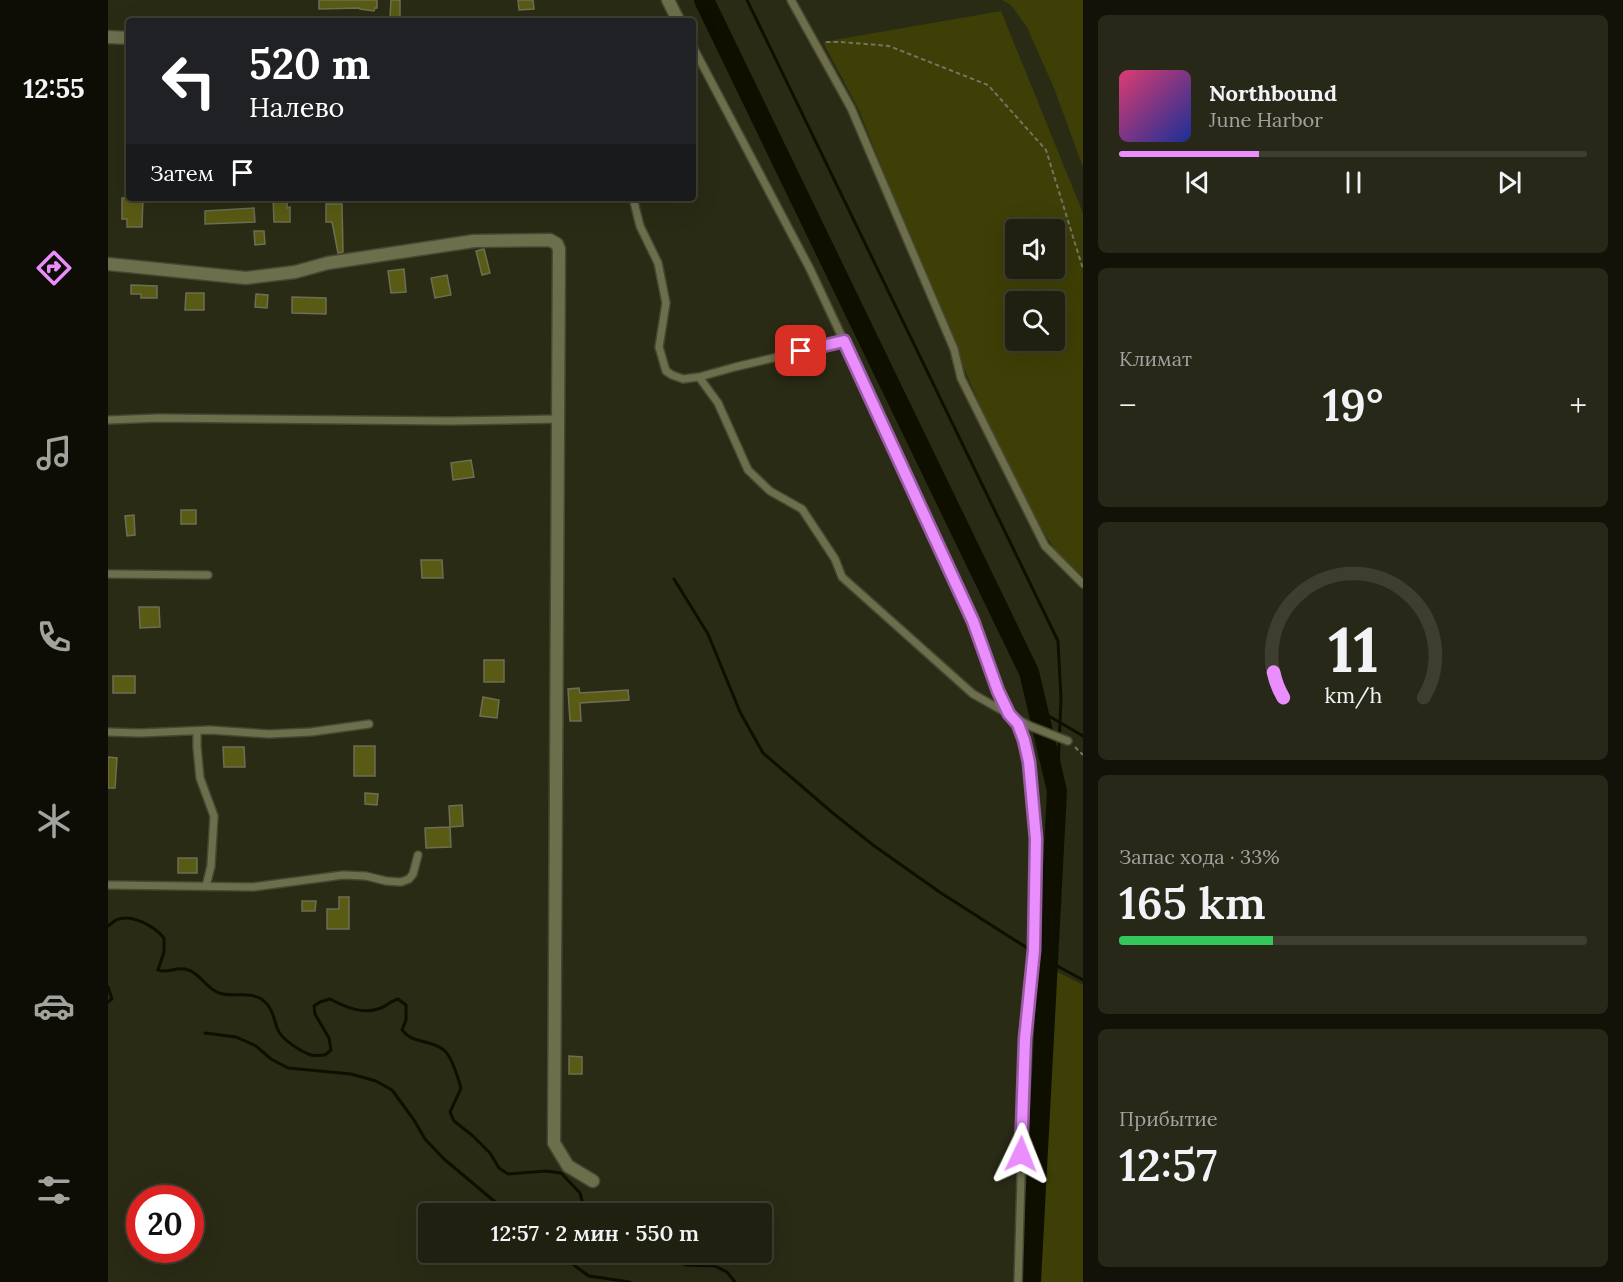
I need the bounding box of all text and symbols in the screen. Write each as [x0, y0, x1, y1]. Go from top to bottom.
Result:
text: 520 m [249, 37, 370, 91]
icon: left [150, 42, 228, 120]
text: 12:55 [23, 71, 85, 105]
text: Northbound [1209, 79, 1337, 107]
text: Налево [249, 90, 344, 124]
text: June Harbor [1209, 107, 1323, 132]
icon: arrive [226, 156, 259, 189]
text: Затем [150, 159, 214, 187]
icon: previous [1181, 166, 1214, 199]
icon: pause [1337, 166, 1370, 199]
icon: next [1493, 166, 1526, 199]
map controls [1005, 219, 1065, 351]
button: sound [1005, 219, 1065, 279]
icon: directions [33, 247, 75, 289]
button: search [1005, 291, 1065, 351]
pin [775, 325, 826, 376]
icon: arrive [784, 334, 817, 367]
text: Климат [1119, 346, 1192, 371]
text: 19° [1322, 376, 1384, 433]
text: − [1119, 384, 1137, 426]
text: + [1570, 384, 1587, 426]
icon: music [33, 432, 75, 474]
text: 11 [1328, 609, 1378, 689]
icon: phone [33, 616, 75, 658]
text: km/h [1324, 681, 1382, 709]
icon: climate [33, 800, 75, 842]
text: Запас хода · 33% [1119, 844, 1280, 869]
text: 165 km [1119, 874, 1266, 931]
icon: car [33, 985, 75, 1027]
text: Прибытие [1119, 1106, 1218, 1131]
position arrow [989, 1122, 1053, 1186]
text: 12:57 [1119, 1136, 1217, 1193]
icon: filters [33, 1169, 75, 1211]
speed limit sign: 20 [126, 1185, 204, 1263]
text: 12:57 · 2 мин · 550 m [491, 1219, 699, 1247]

